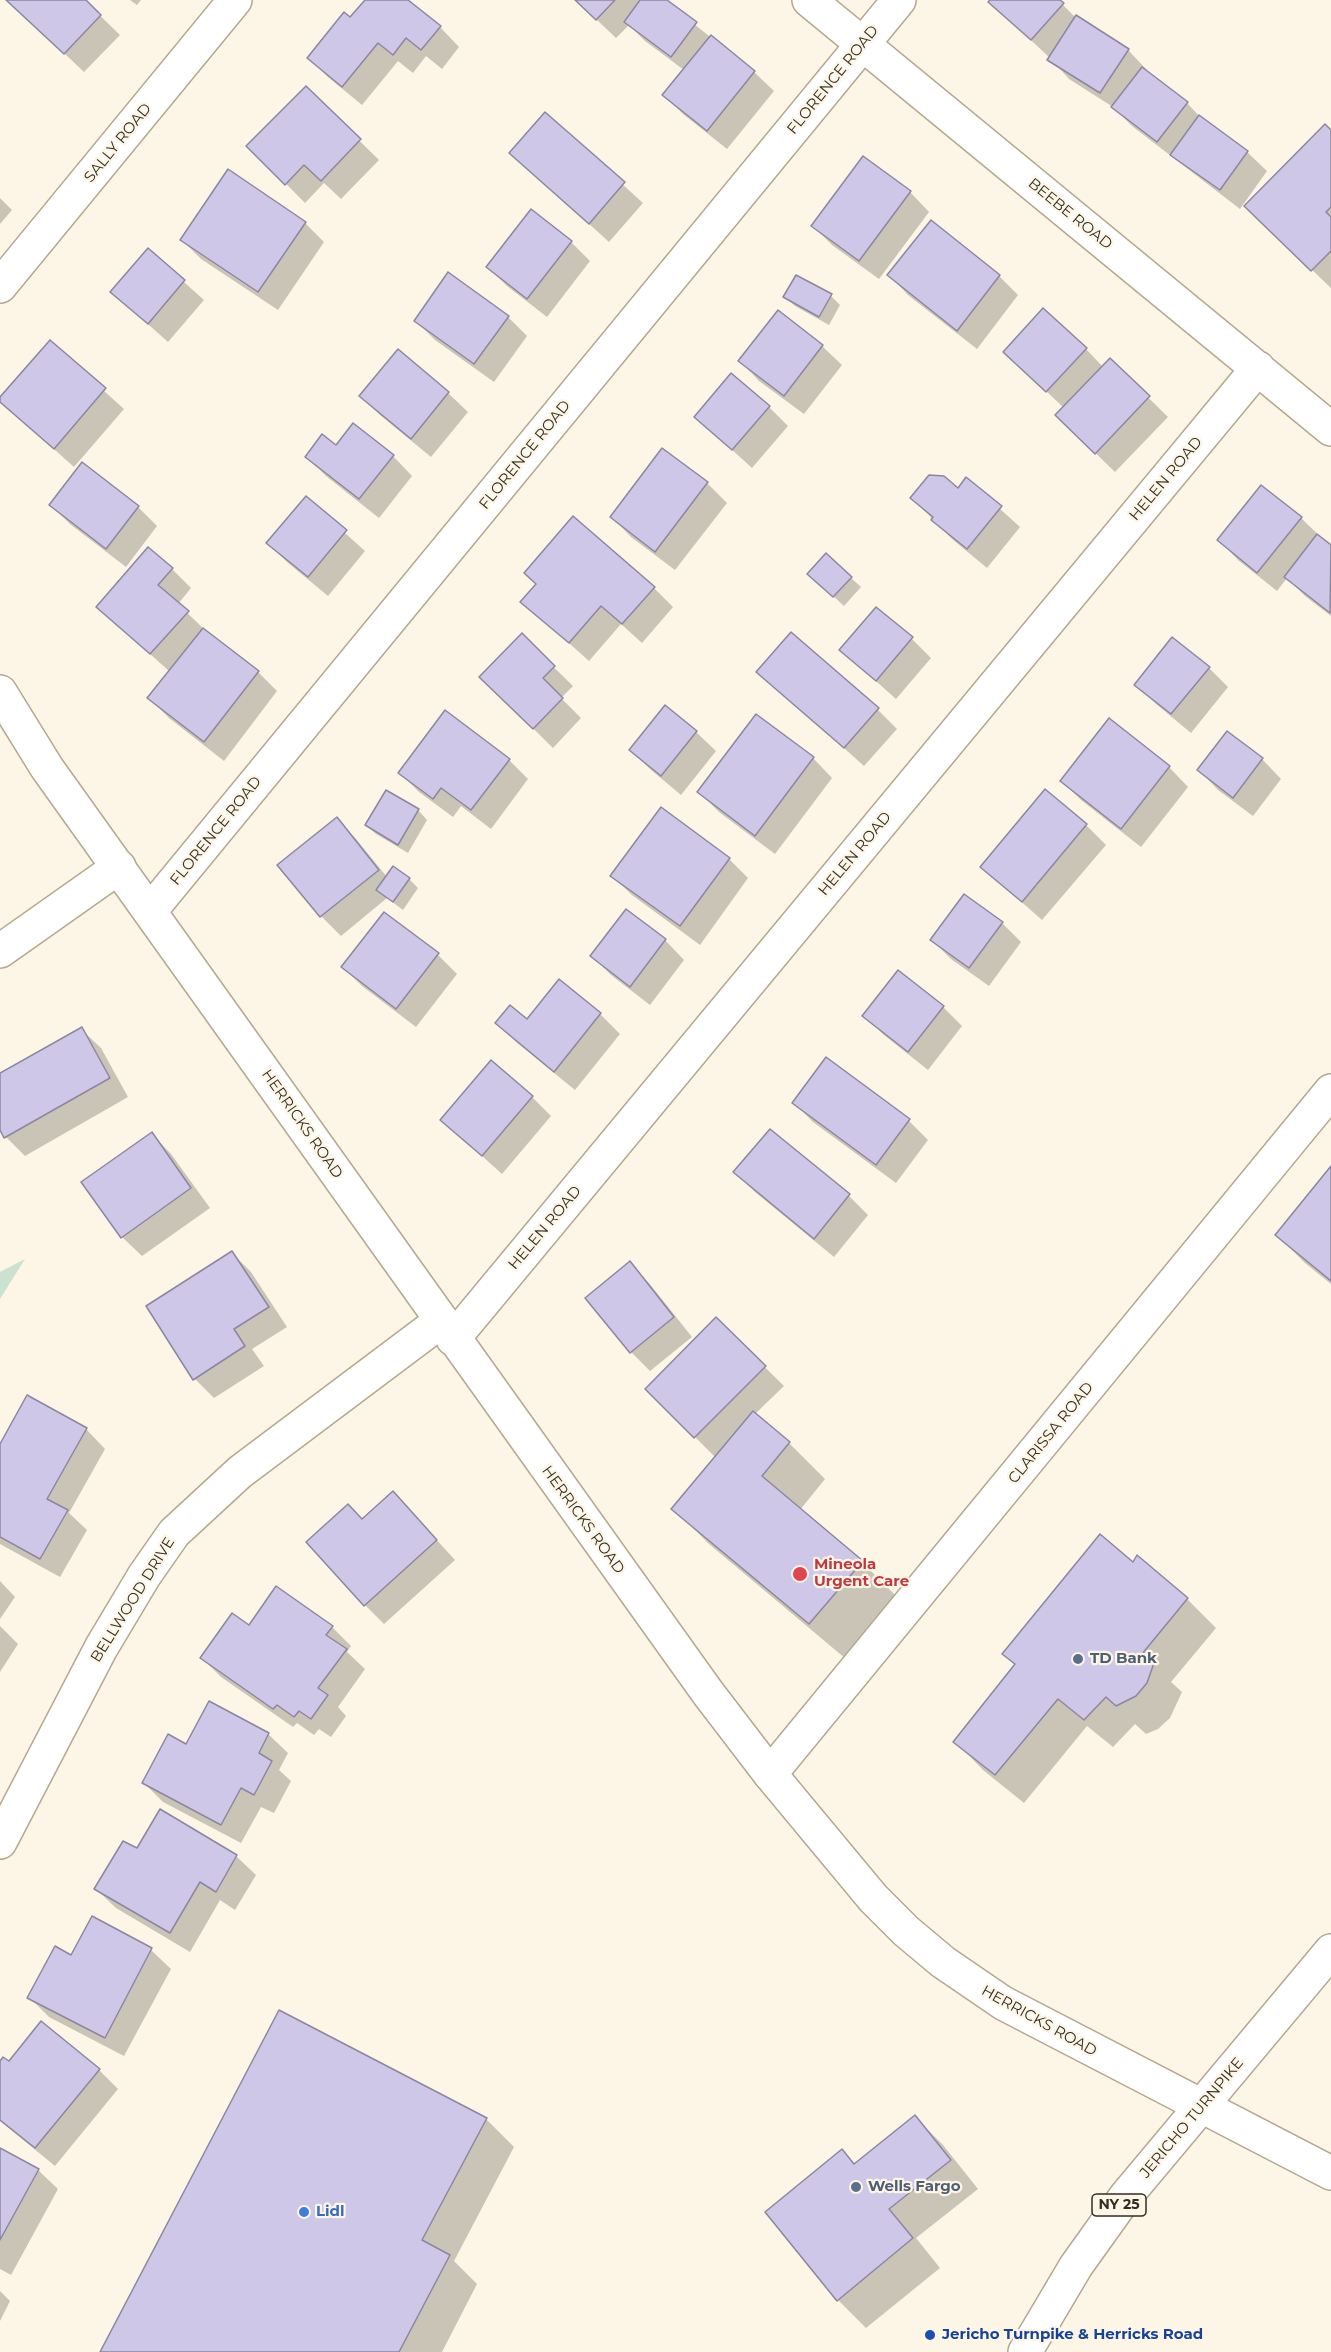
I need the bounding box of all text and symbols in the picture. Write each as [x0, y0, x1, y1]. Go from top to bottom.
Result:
street label: FLORENCE ROAD [784, 22, 882, 138]
street label: SALLY ROAD [81, 100, 155, 186]
street label: BEEBE ROAD [1024, 175, 1116, 253]
street label: FLORENCE ROAD [476, 397, 574, 513]
street label: HELEN ROAD [1126, 434, 1206, 524]
street label: FLORENCE ROAD [167, 773, 265, 889]
street label: HELEN ROAD [815, 809, 895, 899]
street label: HERRICKS ROAD [258, 1066, 346, 1182]
street label: HELEN ROAD [505, 1183, 585, 1273]
street label: CLARISSA ROAD [1005, 1379, 1097, 1487]
street label: HERRICKS ROAD [538, 1462, 628, 1578]
street label: BELLWOOD DRIVE [87, 1534, 179, 1666]
place label: Mineola Urgent Care [814, 1556, 909, 1591]
marker: Mineola Urgent Care [791, 1565, 809, 1583]
place label: TD Bank [1090, 1650, 1157, 1668]
marker: TD Bank [1071, 1652, 1085, 1666]
street label: HERRICKS ROAD [978, 1982, 1100, 2060]
street label: JERICHO TURNPIKE [1136, 2054, 1248, 2182]
place label: Wells Fargo [868, 2178, 961, 2196]
marker: Wells Fargo [849, 2180, 863, 2194]
road number: NY 25 [1092, 2194, 1146, 2216]
place label: Lidl [316, 2203, 344, 2221]
marker: Lidl [297, 2205, 311, 2219]
place label: Jericho Turnpike & Herricks Road [942, 2326, 1203, 2344]
marker: Jericho Turnpike & Herricks Road [923, 2328, 937, 2342]

